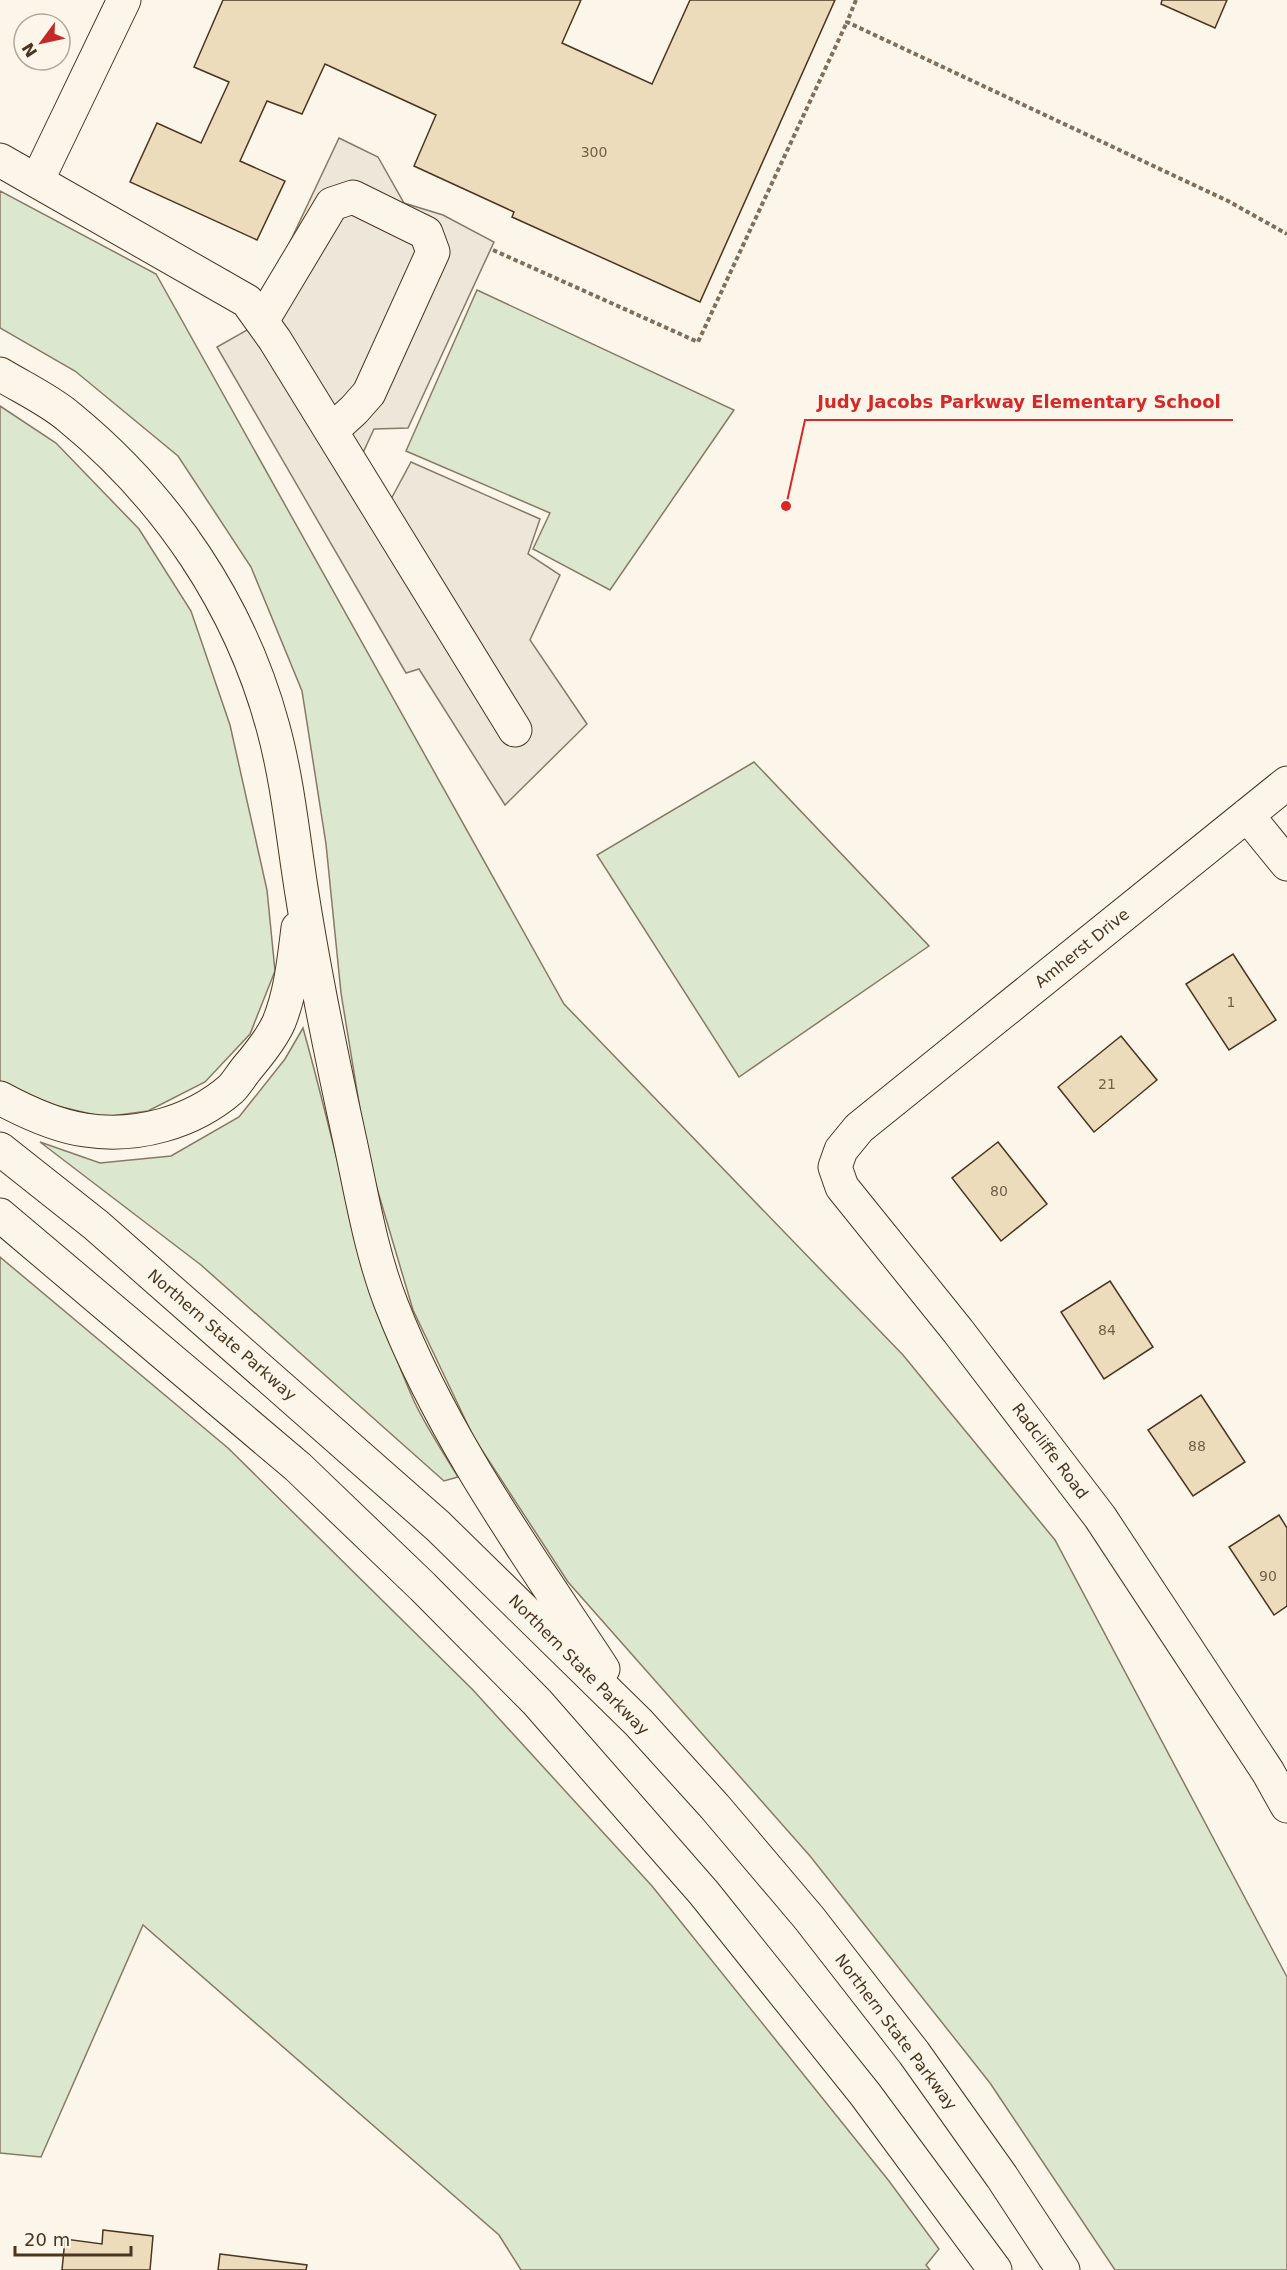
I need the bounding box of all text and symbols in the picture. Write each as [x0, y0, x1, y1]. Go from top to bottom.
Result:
north arrow [12, 12, 72, 72]
text: N [18, 39, 41, 61]
house number: 300 [581, 144, 607, 160]
callout: Judy Jacobs Parkway Elementary School [805, 384, 1233, 420]
text: Judy Jacobs Parkway Elementary School [815, 391, 1221, 412]
street label: Amherst Drive [1031, 904, 1133, 992]
house number: 1 [1227, 994, 1235, 1010]
house number: 21 [1098, 1076, 1116, 1092]
house number: 80 [990, 1183, 1008, 1199]
street label: Northern State Parkway [144, 1265, 300, 1405]
house number: 84 [1098, 1322, 1116, 1338]
street label: Radcliffe Road [1008, 1400, 1092, 1502]
house number: 88 [1188, 1438, 1206, 1454]
house number: 90 [1259, 1568, 1277, 1584]
street label: Northern State Parkway [505, 1591, 653, 1739]
street label: Northern State Parkway [831, 1950, 961, 2114]
scale bar [15, 2219, 130, 2257]
text: 20 m [24, 2229, 70, 2250]

